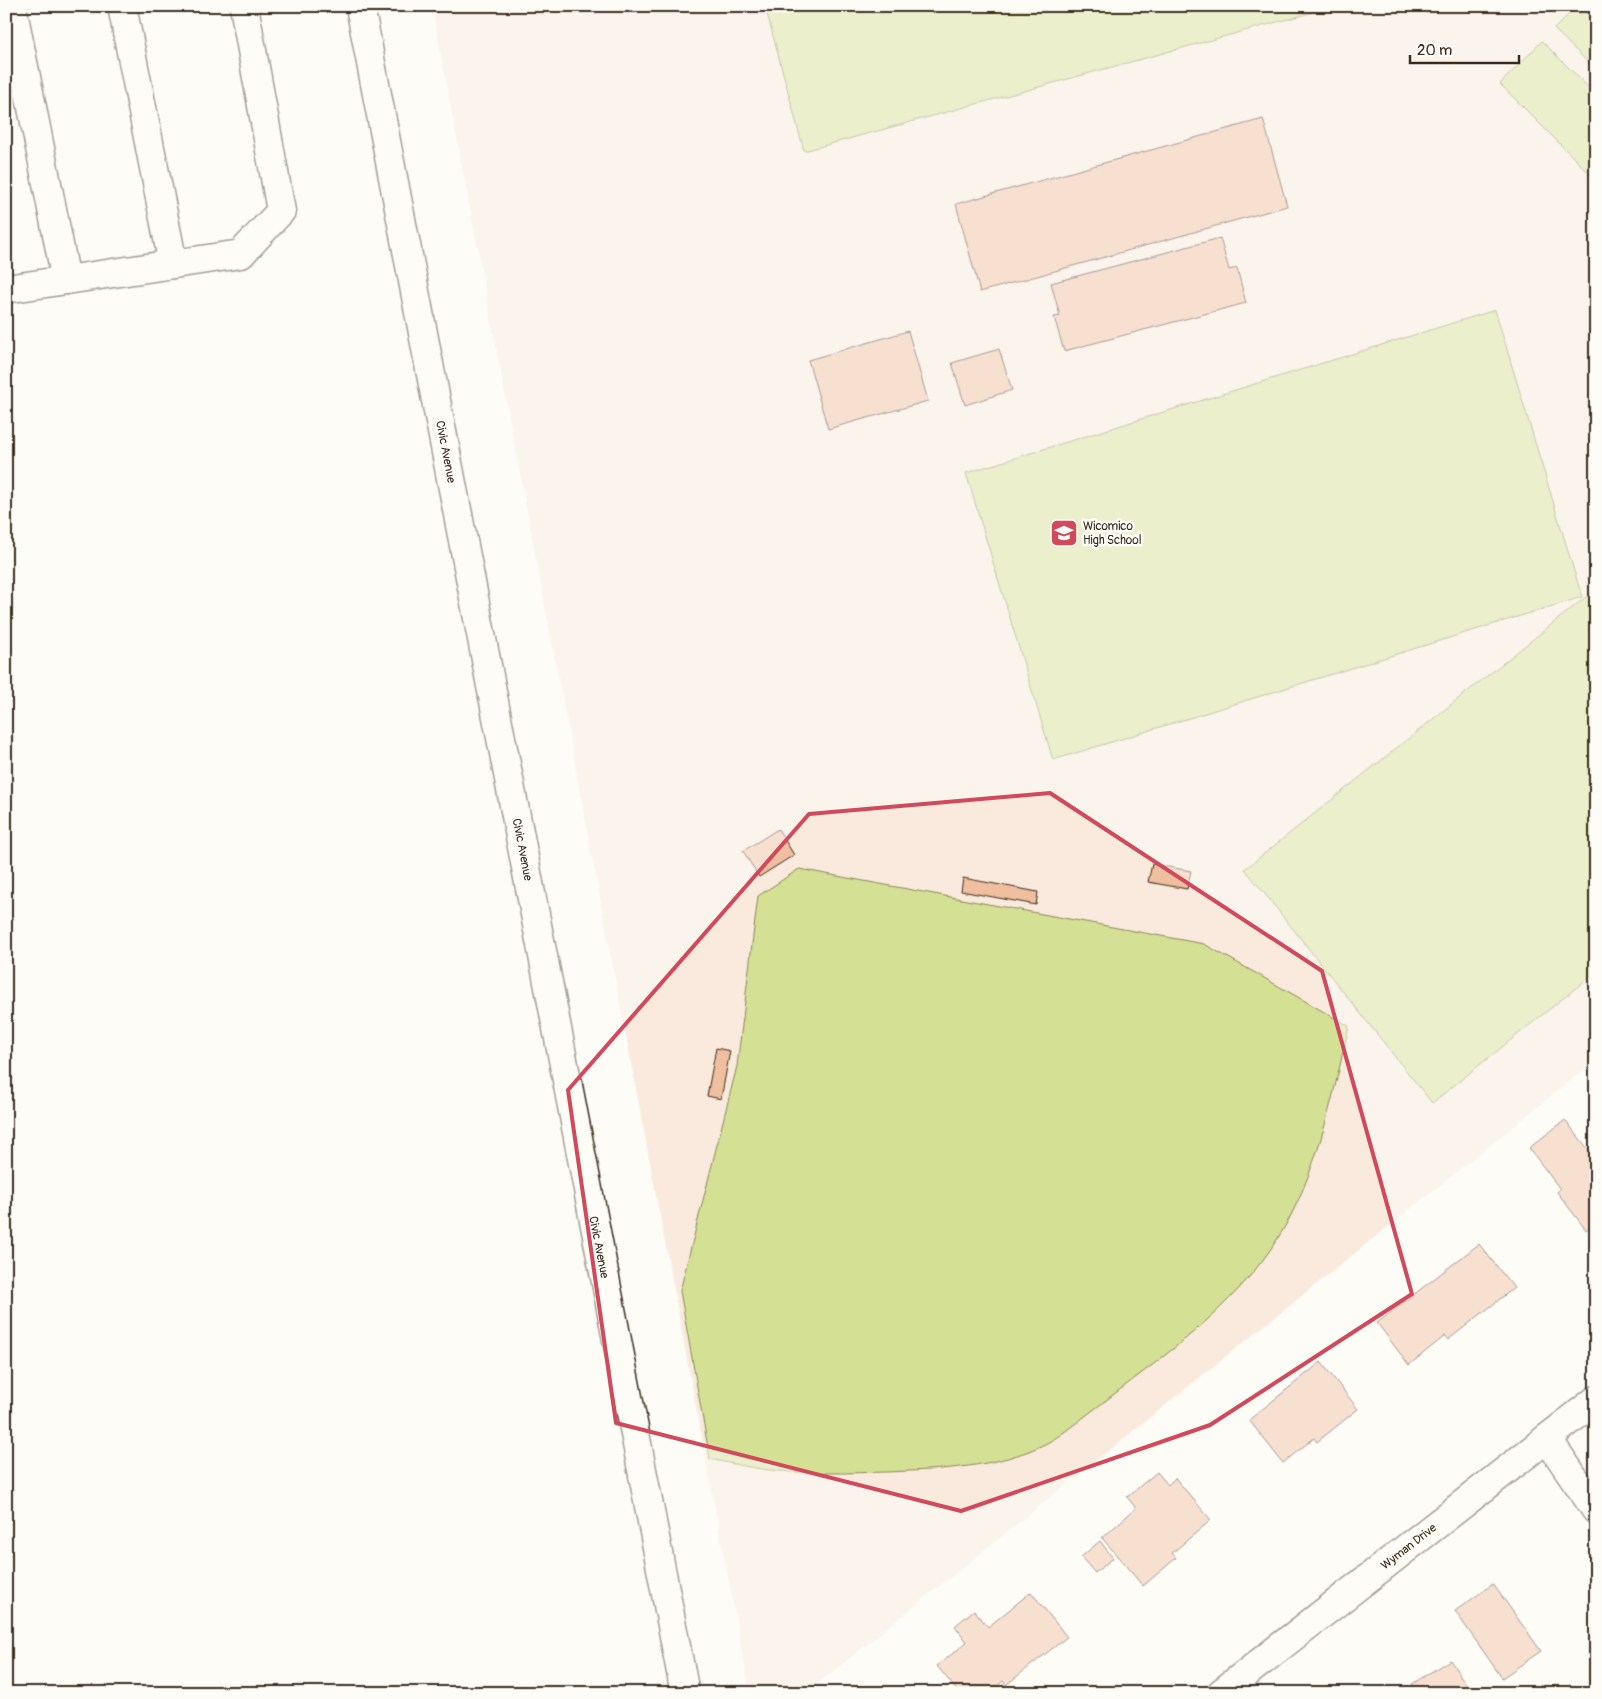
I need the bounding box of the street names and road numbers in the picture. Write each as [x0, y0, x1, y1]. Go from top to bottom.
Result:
street label: Civic Avenue [433, 419, 459, 484]
street label: Civic Avenue [509, 817, 536, 882]
street label: Civic Avenue [586, 1215, 612, 1280]
street label: Wyman Drive [1378, 1520, 1439, 1573]

